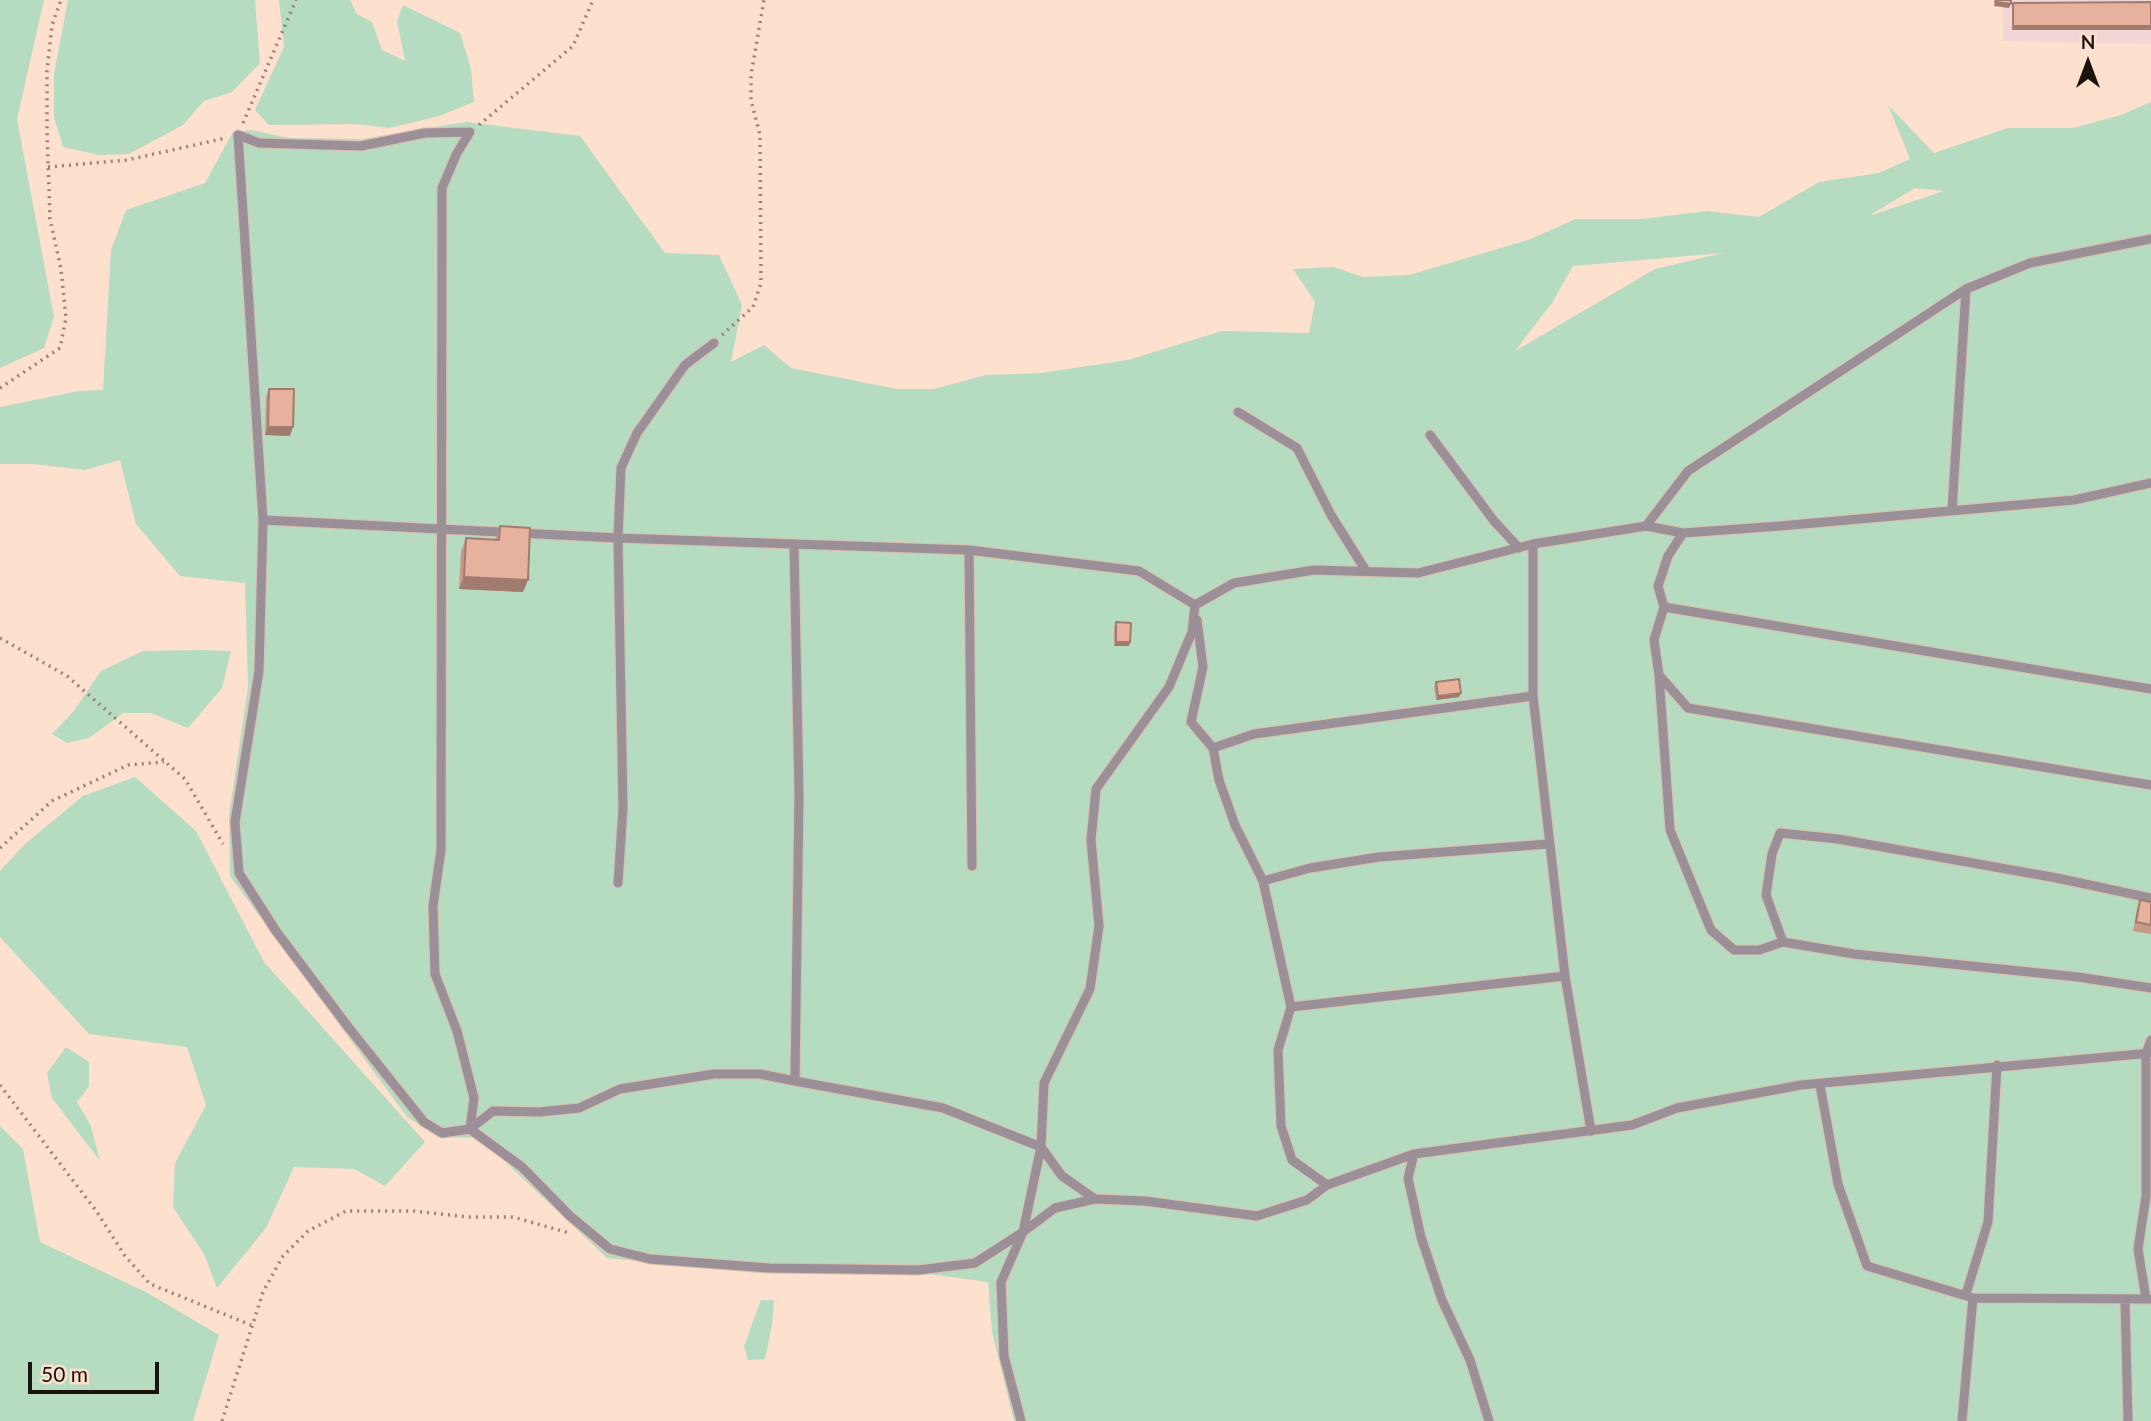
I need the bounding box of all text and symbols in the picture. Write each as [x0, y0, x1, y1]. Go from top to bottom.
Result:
north arrow [2053, 28, 2123, 98]
text: N [2081, 30, 2095, 53]
scale bar [32, 1348, 163, 1392]
text: 50 m [41, 1361, 88, 1386]

